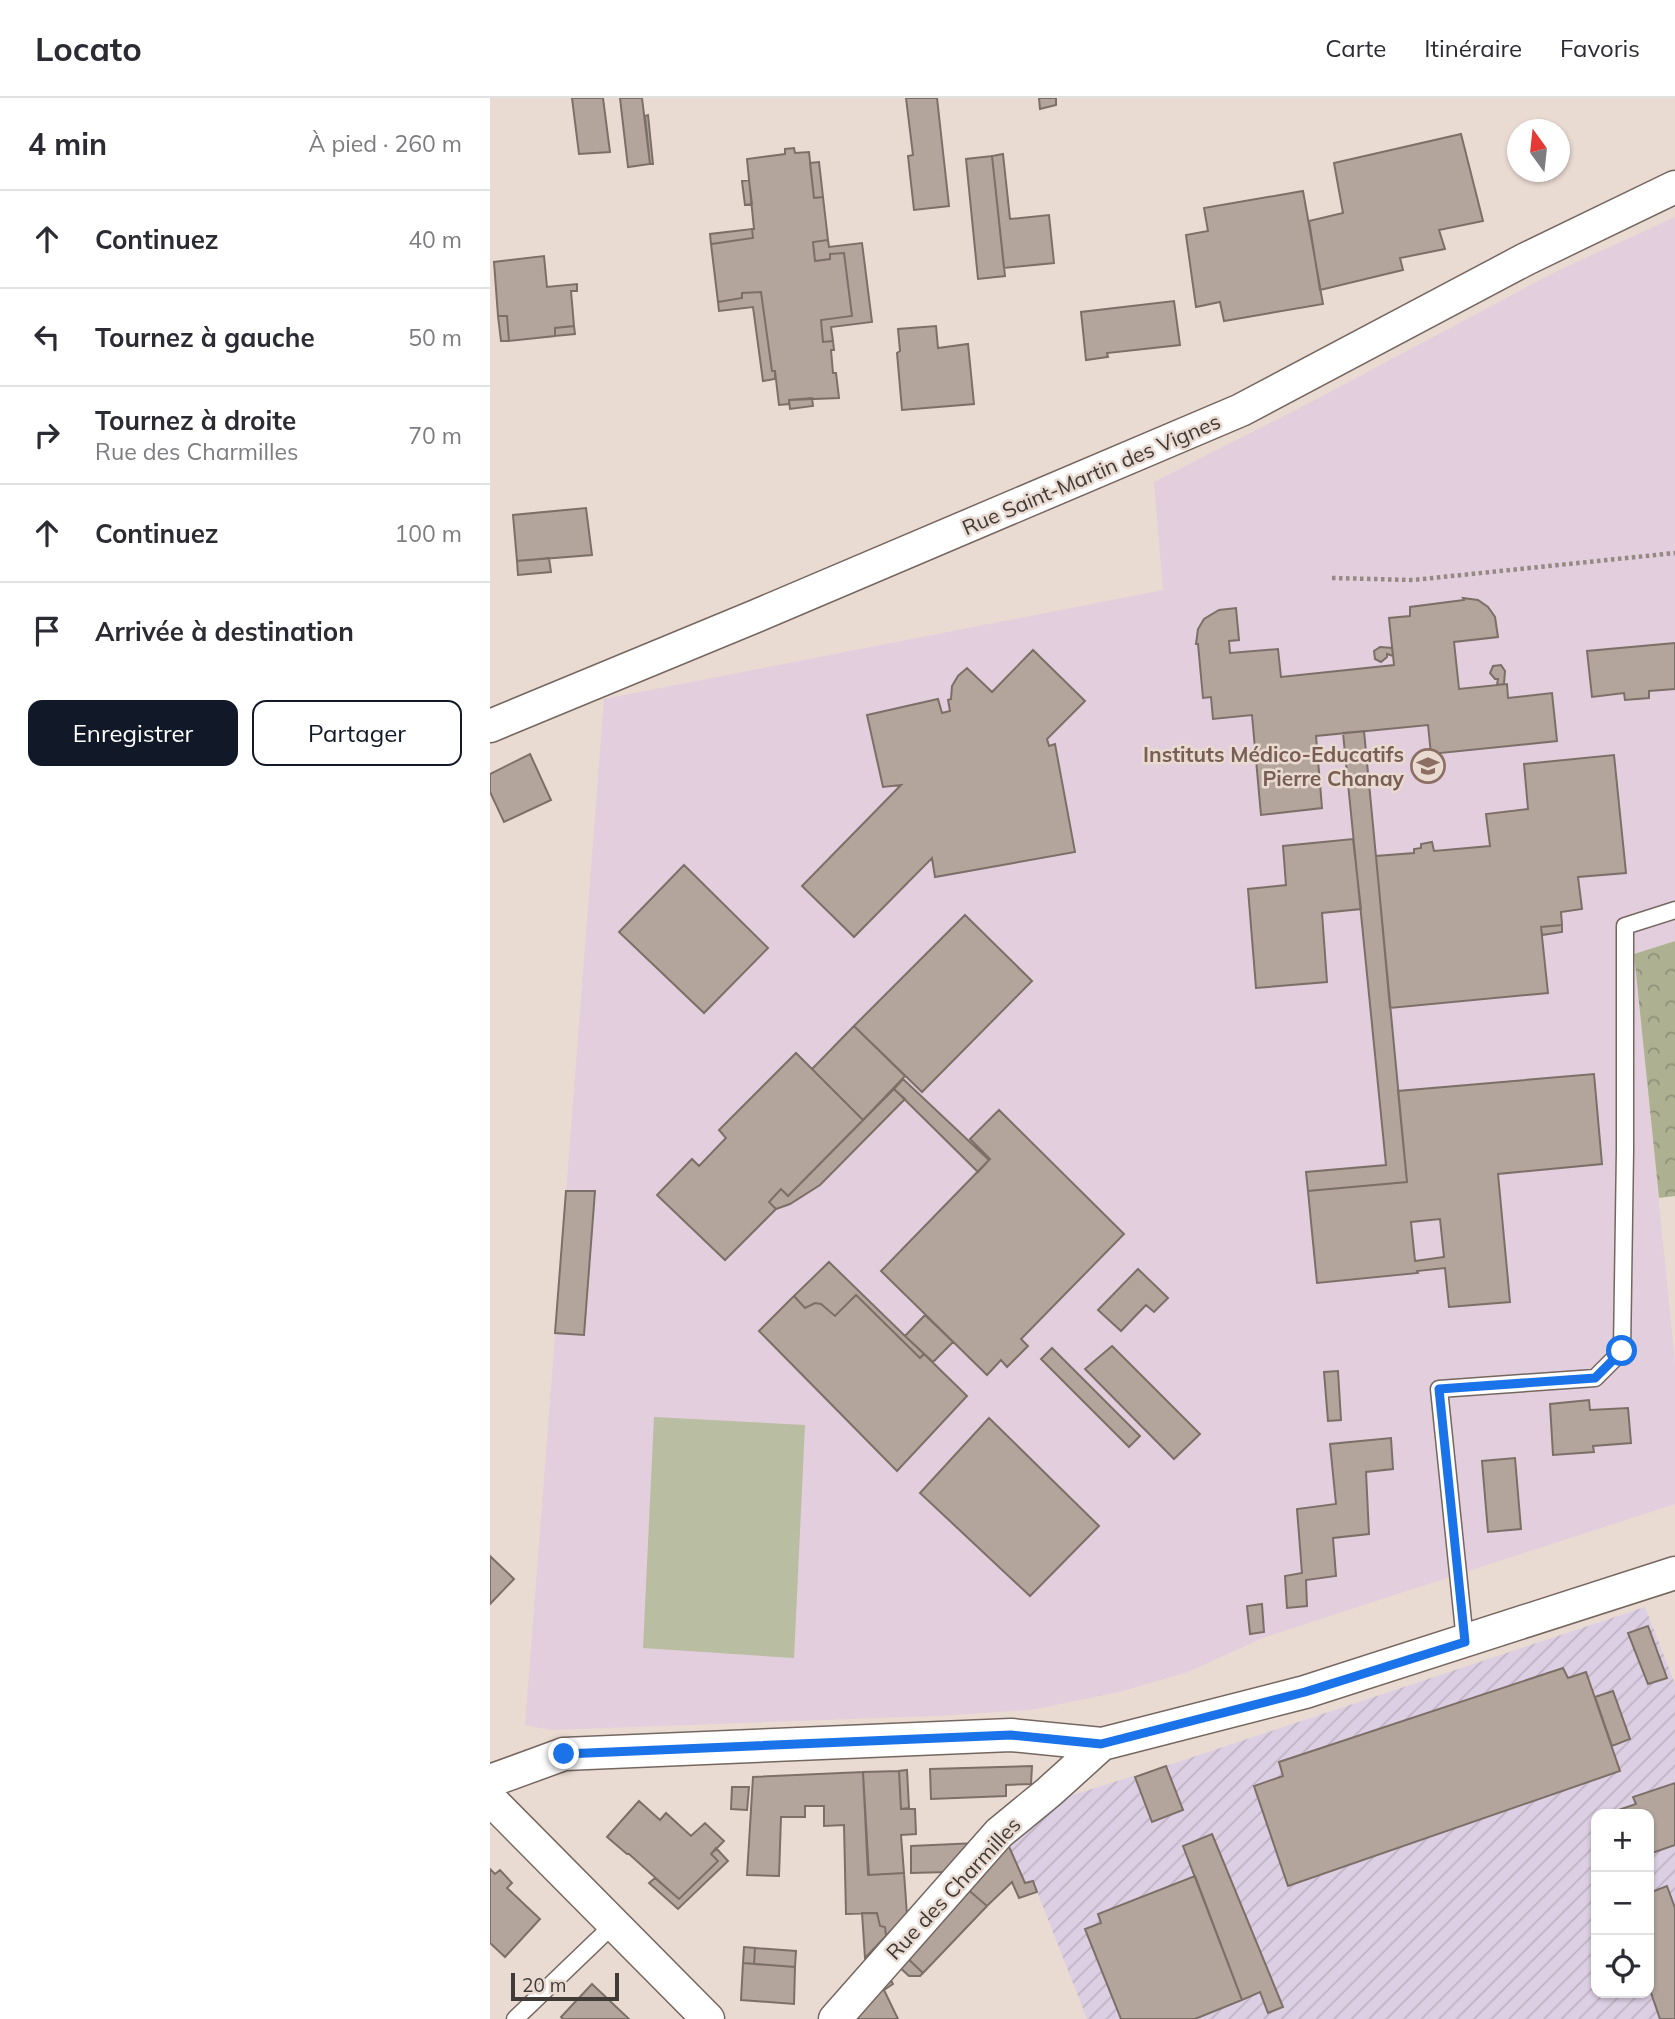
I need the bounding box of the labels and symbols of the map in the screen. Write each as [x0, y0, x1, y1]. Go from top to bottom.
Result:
north arrow [1507, 119, 1570, 182]
street label: Rue Saint-Martin des Vignes [958, 408, 1224, 540]
place label: Instituts Médico-Educatifs Pierre Chanay [1143, 741, 1405, 791]
school or university icon: Instituts Médico-Educatifs Pierre Chanay [1409, 747, 1447, 785]
route start [1606, 1335, 1637, 1366]
route end [548, 1738, 579, 1769]
street label: Rue des Charmilles [880, 1811, 1026, 1965]
scale bar [511, 1970, 620, 2002]

